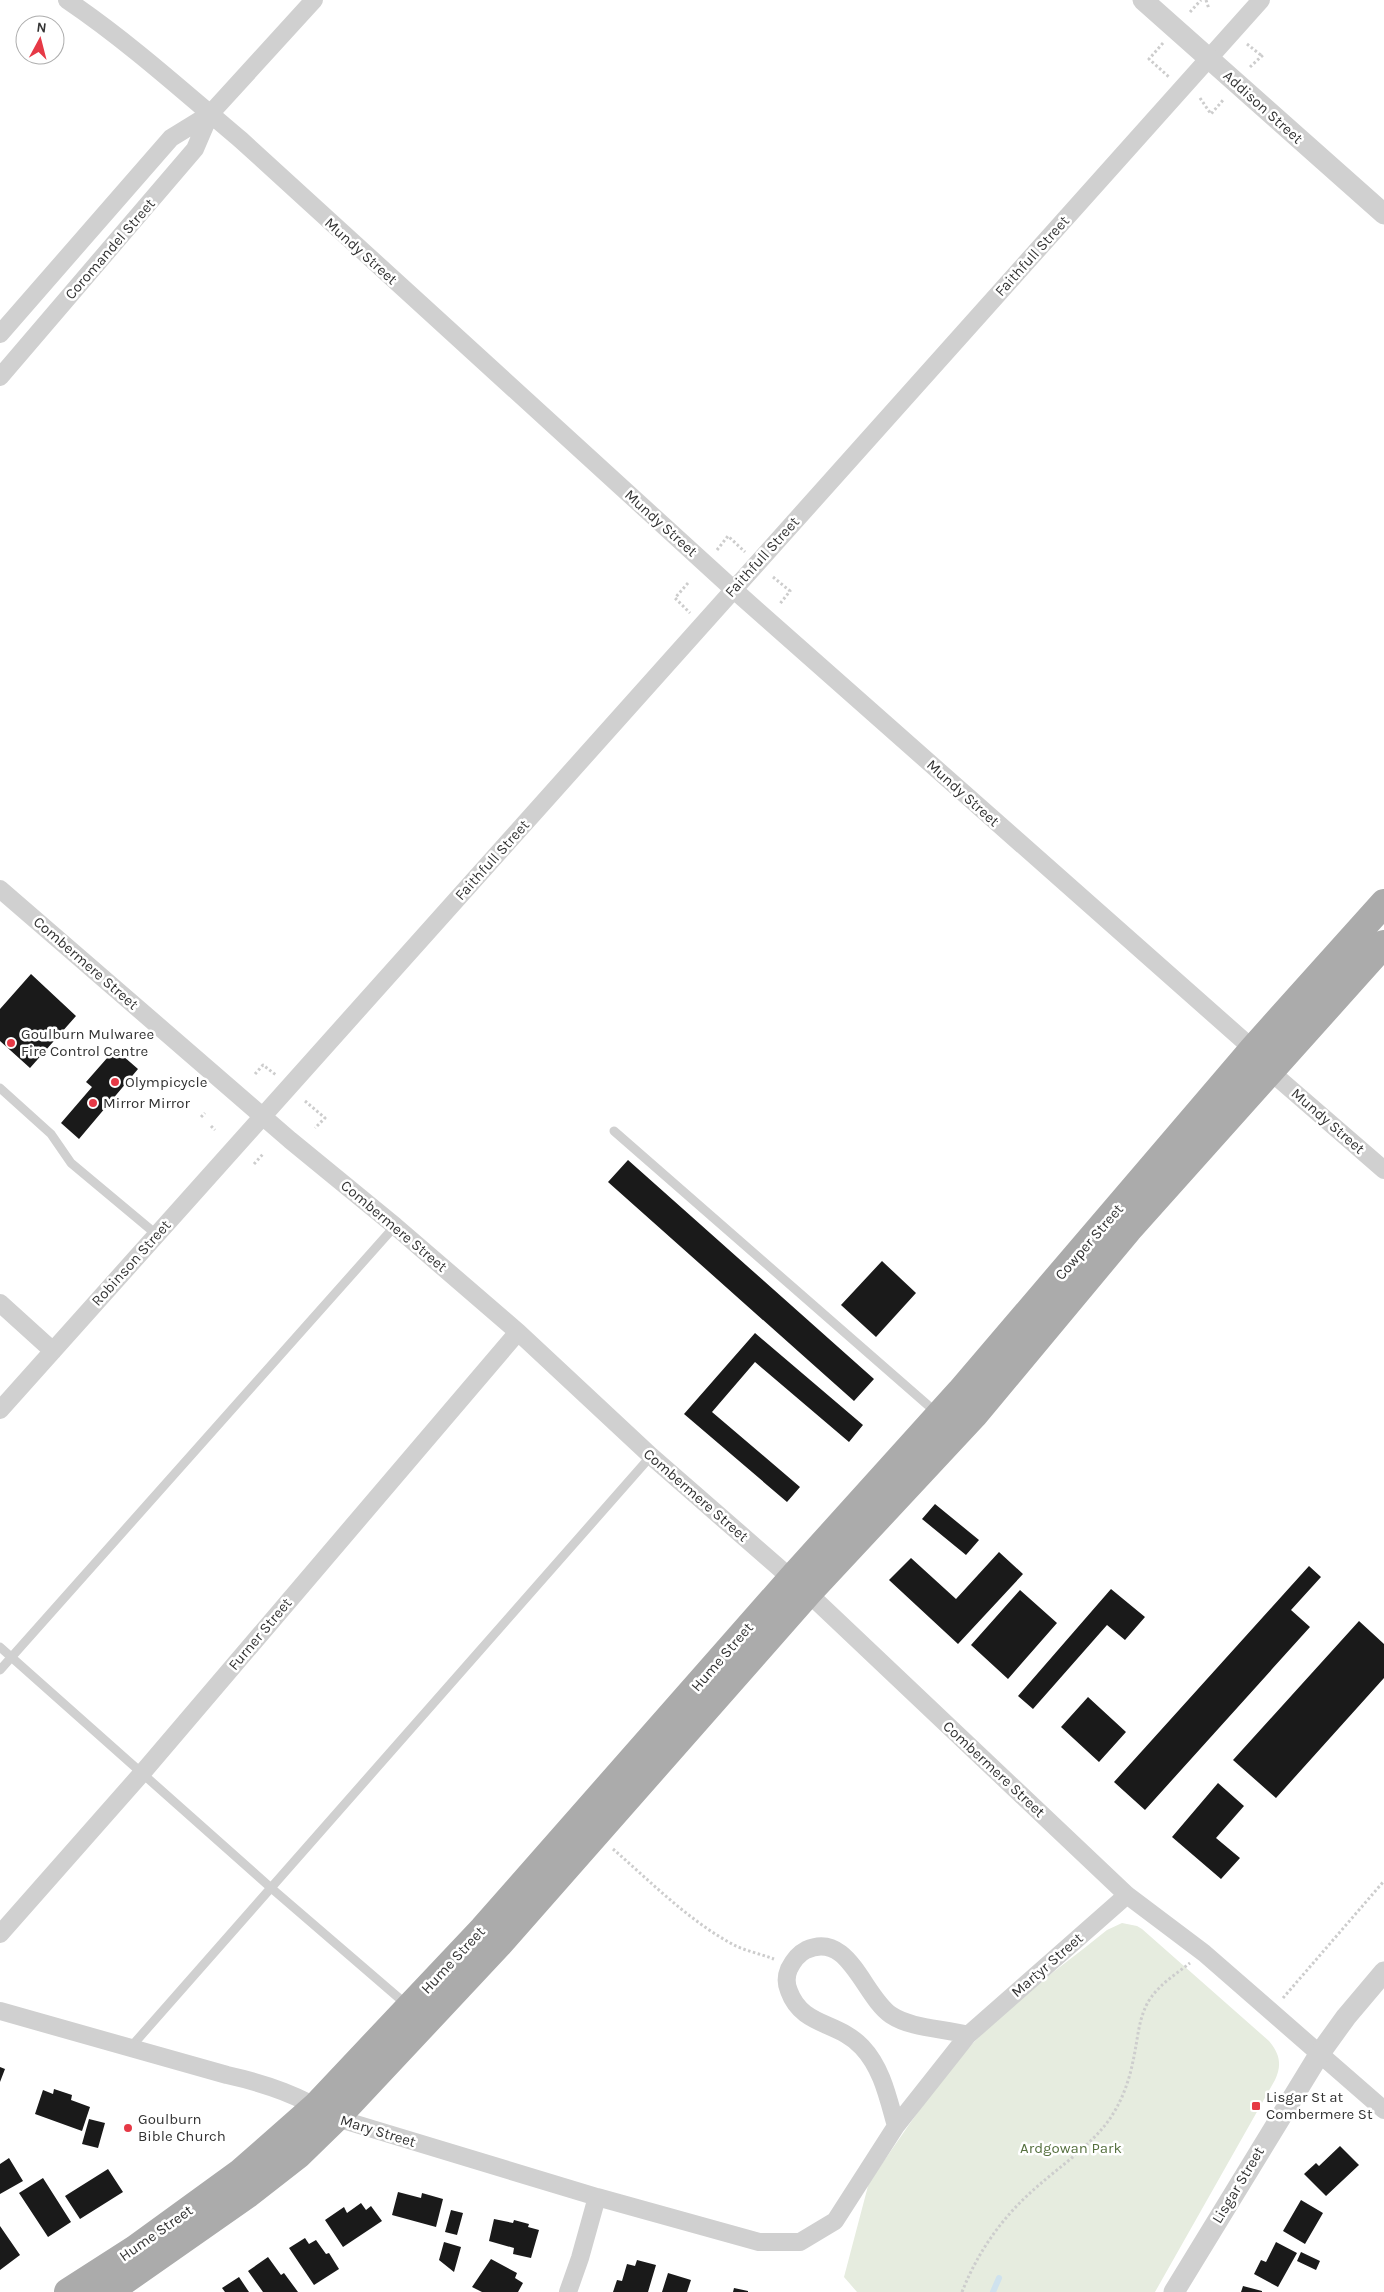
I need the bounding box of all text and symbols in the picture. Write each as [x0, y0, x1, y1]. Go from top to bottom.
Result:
north arrow [15, 15, 65, 65]
text: N [36, 19, 48, 37]
street label: Addison Street [1220, 67, 1307, 148]
street label: Coromandel Street [61, 195, 159, 303]
street label: Faithfull Street [991, 212, 1073, 300]
street label: Mundy Street [321, 214, 401, 289]
street label: Mundy Street [621, 486, 701, 561]
street label: Faithfull Street [721, 513, 803, 601]
street label: Mundy Street [923, 756, 1003, 831]
street label: Faithfull Street [451, 816, 533, 904]
street label: Combermere Street [30, 913, 142, 1014]
place label: Goulburn Mulwaree Fire Control Centre [21, 1025, 154, 1060]
marker: Goulburn Mulwaree Fire Control Centre [5, 1037, 17, 1049]
place label: Olympicycle [125, 1073, 208, 1091]
marker: Olympicycle [109, 1076, 121, 1088]
street label: Mundy Street [1288, 1084, 1369, 1158]
place label: Mirror Mirror [103, 1094, 190, 1112]
marker: Mirror Mirror [87, 1097, 99, 1109]
street label: Combermere Street [337, 1176, 451, 1276]
street label: Cowper Street [1051, 1200, 1127, 1284]
street label: Robinson Street [88, 1216, 175, 1310]
street label: Combermere Street [640, 1445, 752, 1546]
street label: Furner Street [225, 1594, 296, 1674]
street label: Hume Street [687, 1619, 757, 1695]
street label: Combermere Street [939, 1717, 1049, 1821]
street label: Hume Street [417, 1922, 489, 1997]
street label: Martyr Street [1007, 1929, 1087, 2001]
place label: Lisgar St at Combermere St [1266, 2088, 1373, 2123]
marker: Lisgar St at Combermere St [1250, 2100, 1262, 2112]
place label: Goulburn Bible Church [138, 2110, 226, 2145]
street label: Mary Street [338, 2111, 418, 2151]
marker: Goulburn Bible Church [122, 2122, 134, 2134]
park label: Ardgowan Park [1020, 2139, 1122, 2157]
street label: Lisgar Street [1208, 2143, 1268, 2227]
street label: Hume Street [116, 2201, 197, 2265]

